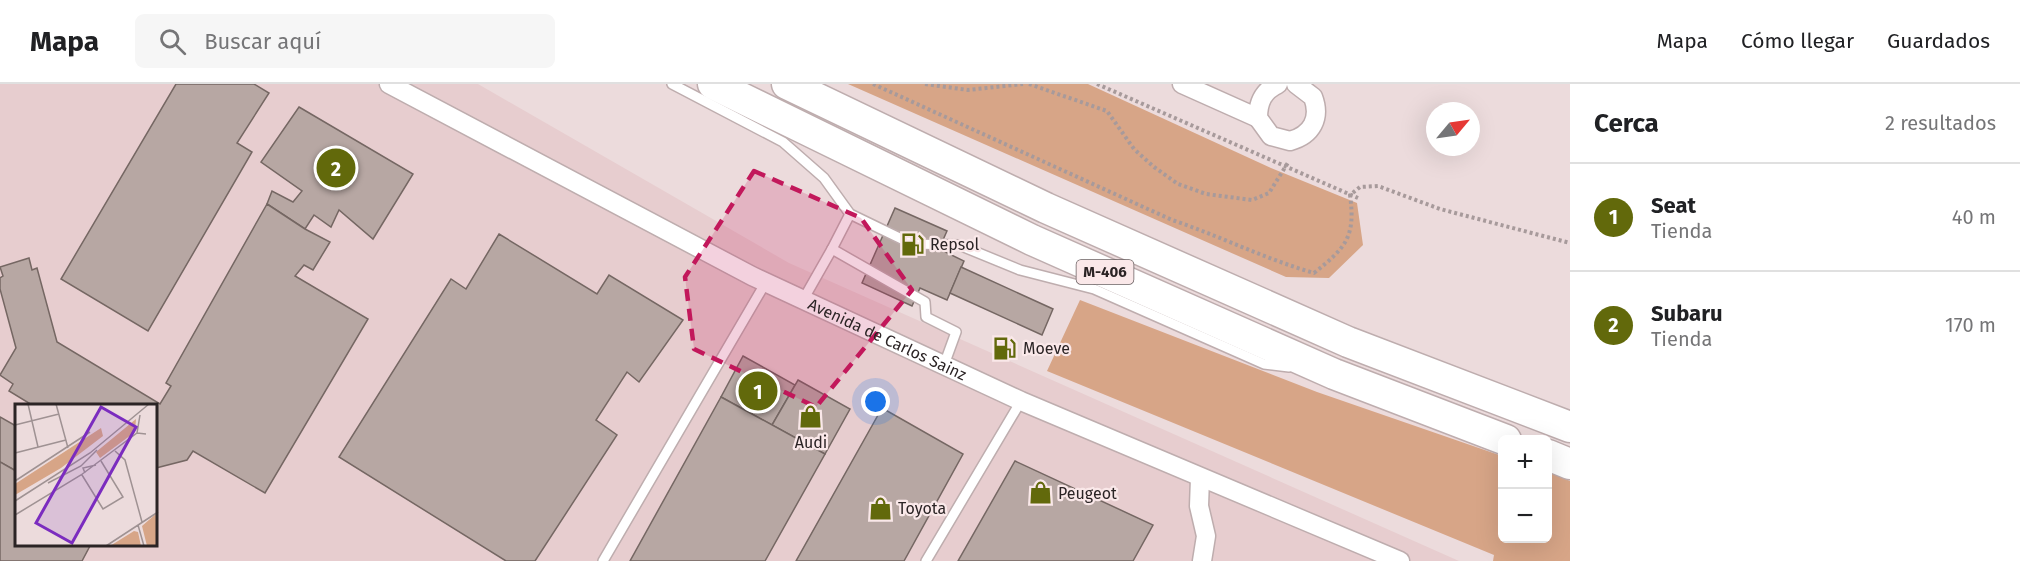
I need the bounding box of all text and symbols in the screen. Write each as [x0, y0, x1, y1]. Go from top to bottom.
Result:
search box [135, 14, 555, 68]
text: Mapa [30, 25, 99, 58]
icon: search [156, 25, 189, 58]
text: Buscar aquí [204, 28, 321, 55]
text: Mapa [1656, 28, 1708, 54]
text: Cómo llegar [1741, 28, 1854, 54]
text: Guardados [1887, 28, 1990, 54]
north arrow [1426, 102, 1480, 156]
text: Cerca [1594, 108, 1659, 139]
text: 2 resultados [1885, 111, 1996, 135]
pin: 2 [316, 146, 356, 190]
text: Seat [1651, 192, 1696, 219]
text: 1 [1609, 205, 1618, 229]
text: 40 m [1952, 205, 1996, 229]
text: Tienda [1651, 219, 1712, 243]
fuel station icon: Repsol [899, 231, 925, 257]
place label: Repsol [930, 235, 979, 254]
road number: M-406 [1076, 260, 1134, 284]
street label: Avenida de Carlos Sainz [805, 294, 970, 384]
text: Subaru [1651, 300, 1723, 327]
text: 2 [1608, 313, 1619, 337]
text: 170 m [1945, 313, 1996, 337]
text: Tienda [1651, 327, 1712, 351]
fuel station icon: Moeve [992, 335, 1018, 361]
place label: Moeve [1023, 339, 1070, 358]
pin: 1 [738, 368, 777, 414]
your location [861, 387, 890, 416]
inset map [15, 404, 158, 546]
shop icon: Audi [798, 404, 824, 430]
place label: Audi [795, 433, 827, 452]
map controls [1498, 435, 1552, 543]
button: + [1498, 435, 1552, 489]
shop icon: Peugeot [1027, 480, 1053, 506]
place label: Peugeot [1058, 484, 1117, 503]
button: − [1498, 489, 1552, 543]
shop icon: Toyota [867, 495, 893, 521]
place label: Toyota [898, 499, 946, 518]

